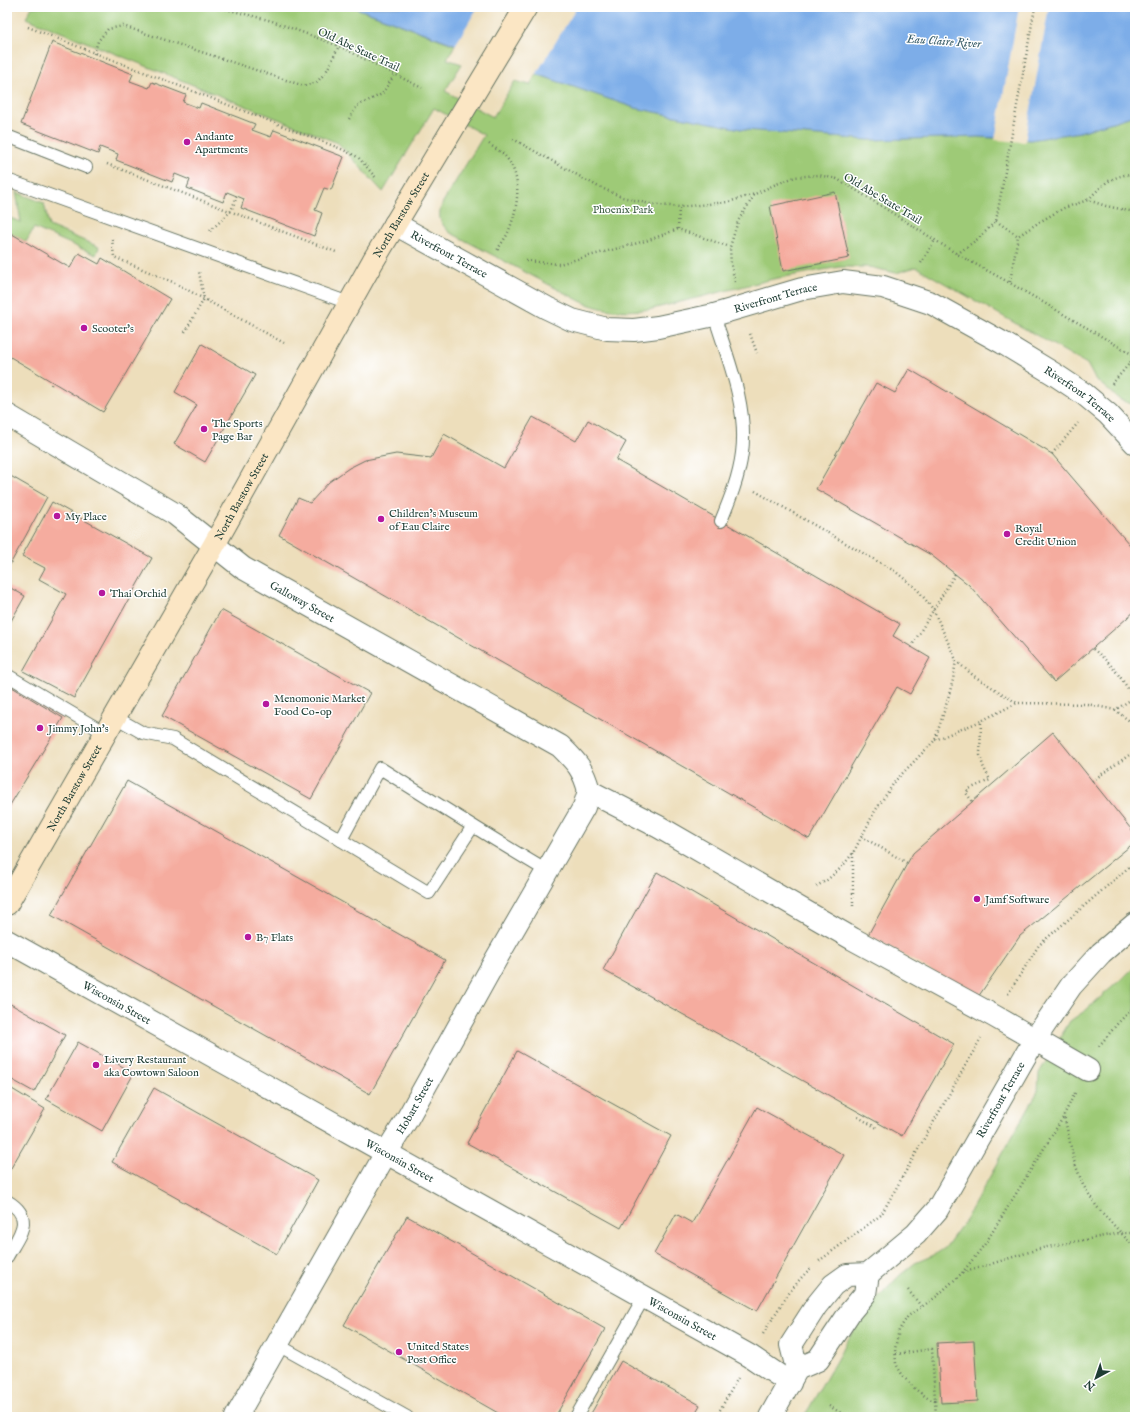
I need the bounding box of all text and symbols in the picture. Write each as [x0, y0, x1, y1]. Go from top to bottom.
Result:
street label: Old Abe State Trail [316, 25, 402, 75]
water label: Eau Claire River [905, 31, 983, 52]
place label: Andante Apartments [194, 130, 248, 157]
marker: Andante Apartments [182, 137, 192, 147]
street label: North Barstow Street [371, 169, 433, 261]
street label: Old Abe State Trail [841, 170, 924, 228]
park label: Phoenix Park [593, 203, 653, 217]
street label: Riverfront Terrace [408, 228, 490, 282]
street label: Riverfront Terrace [732, 281, 818, 317]
place label: Scooter's [92, 322, 134, 336]
marker: Scooter's [79, 323, 89, 333]
street label: Riverfront Terrace [1041, 364, 1118, 426]
place label: The Sports Page Bar [212, 417, 263, 444]
marker: The Sports Page Bar [199, 424, 209, 434]
street label: North Barstow Street [212, 451, 272, 543]
place label: Children’s Museum of Eau Claire [389, 507, 478, 534]
place label: My Place [65, 510, 107, 524]
marker: My Place [52, 511, 62, 521]
marker: Children’s Museum of Eau Claire [376, 514, 386, 524]
place label: Royal Credit Union [1015, 522, 1077, 549]
marker: Royal Credit Union [1002, 529, 1012, 539]
street label: Galloway Street [267, 578, 337, 626]
place label: Thai Orchid [110, 587, 167, 601]
marker: Thai Orchid [97, 588, 107, 598]
place label: Menomonie Market Food Co-op [274, 692, 366, 719]
marker: Menomonie Market Food Co-op [261, 699, 271, 709]
place label: Jimmy John's [46, 722, 109, 736]
marker: Jimmy John's [35, 723, 45, 733]
street label: North Barstow Street [44, 742, 105, 834]
place label: Jamf Software [983, 893, 1049, 907]
marker: Jamf Software [972, 894, 982, 904]
place label: B7 Flats [256, 931, 293, 945]
marker: B7 Flats [243, 932, 253, 942]
street label: Wisconsin Street [80, 979, 153, 1028]
place label: Livery Restaurant aka Cowtown Saloon [104, 1053, 199, 1080]
street label: Riverfront Terrace [974, 1059, 1029, 1141]
marker: Livery Restaurant aka Cowtown Saloon [91, 1060, 101, 1070]
street label: Hobart Street [393, 1075, 437, 1137]
street label: Wisconsin Street [363, 1137, 436, 1186]
street label: Wisconsin Street [646, 1295, 719, 1344]
place label: United States Post Office [407, 1340, 469, 1367]
marker: United States Post Office [394, 1347, 404, 1357]
north arrow [1076, 1358, 1116, 1398]
text: N [1082, 1376, 1099, 1394]

